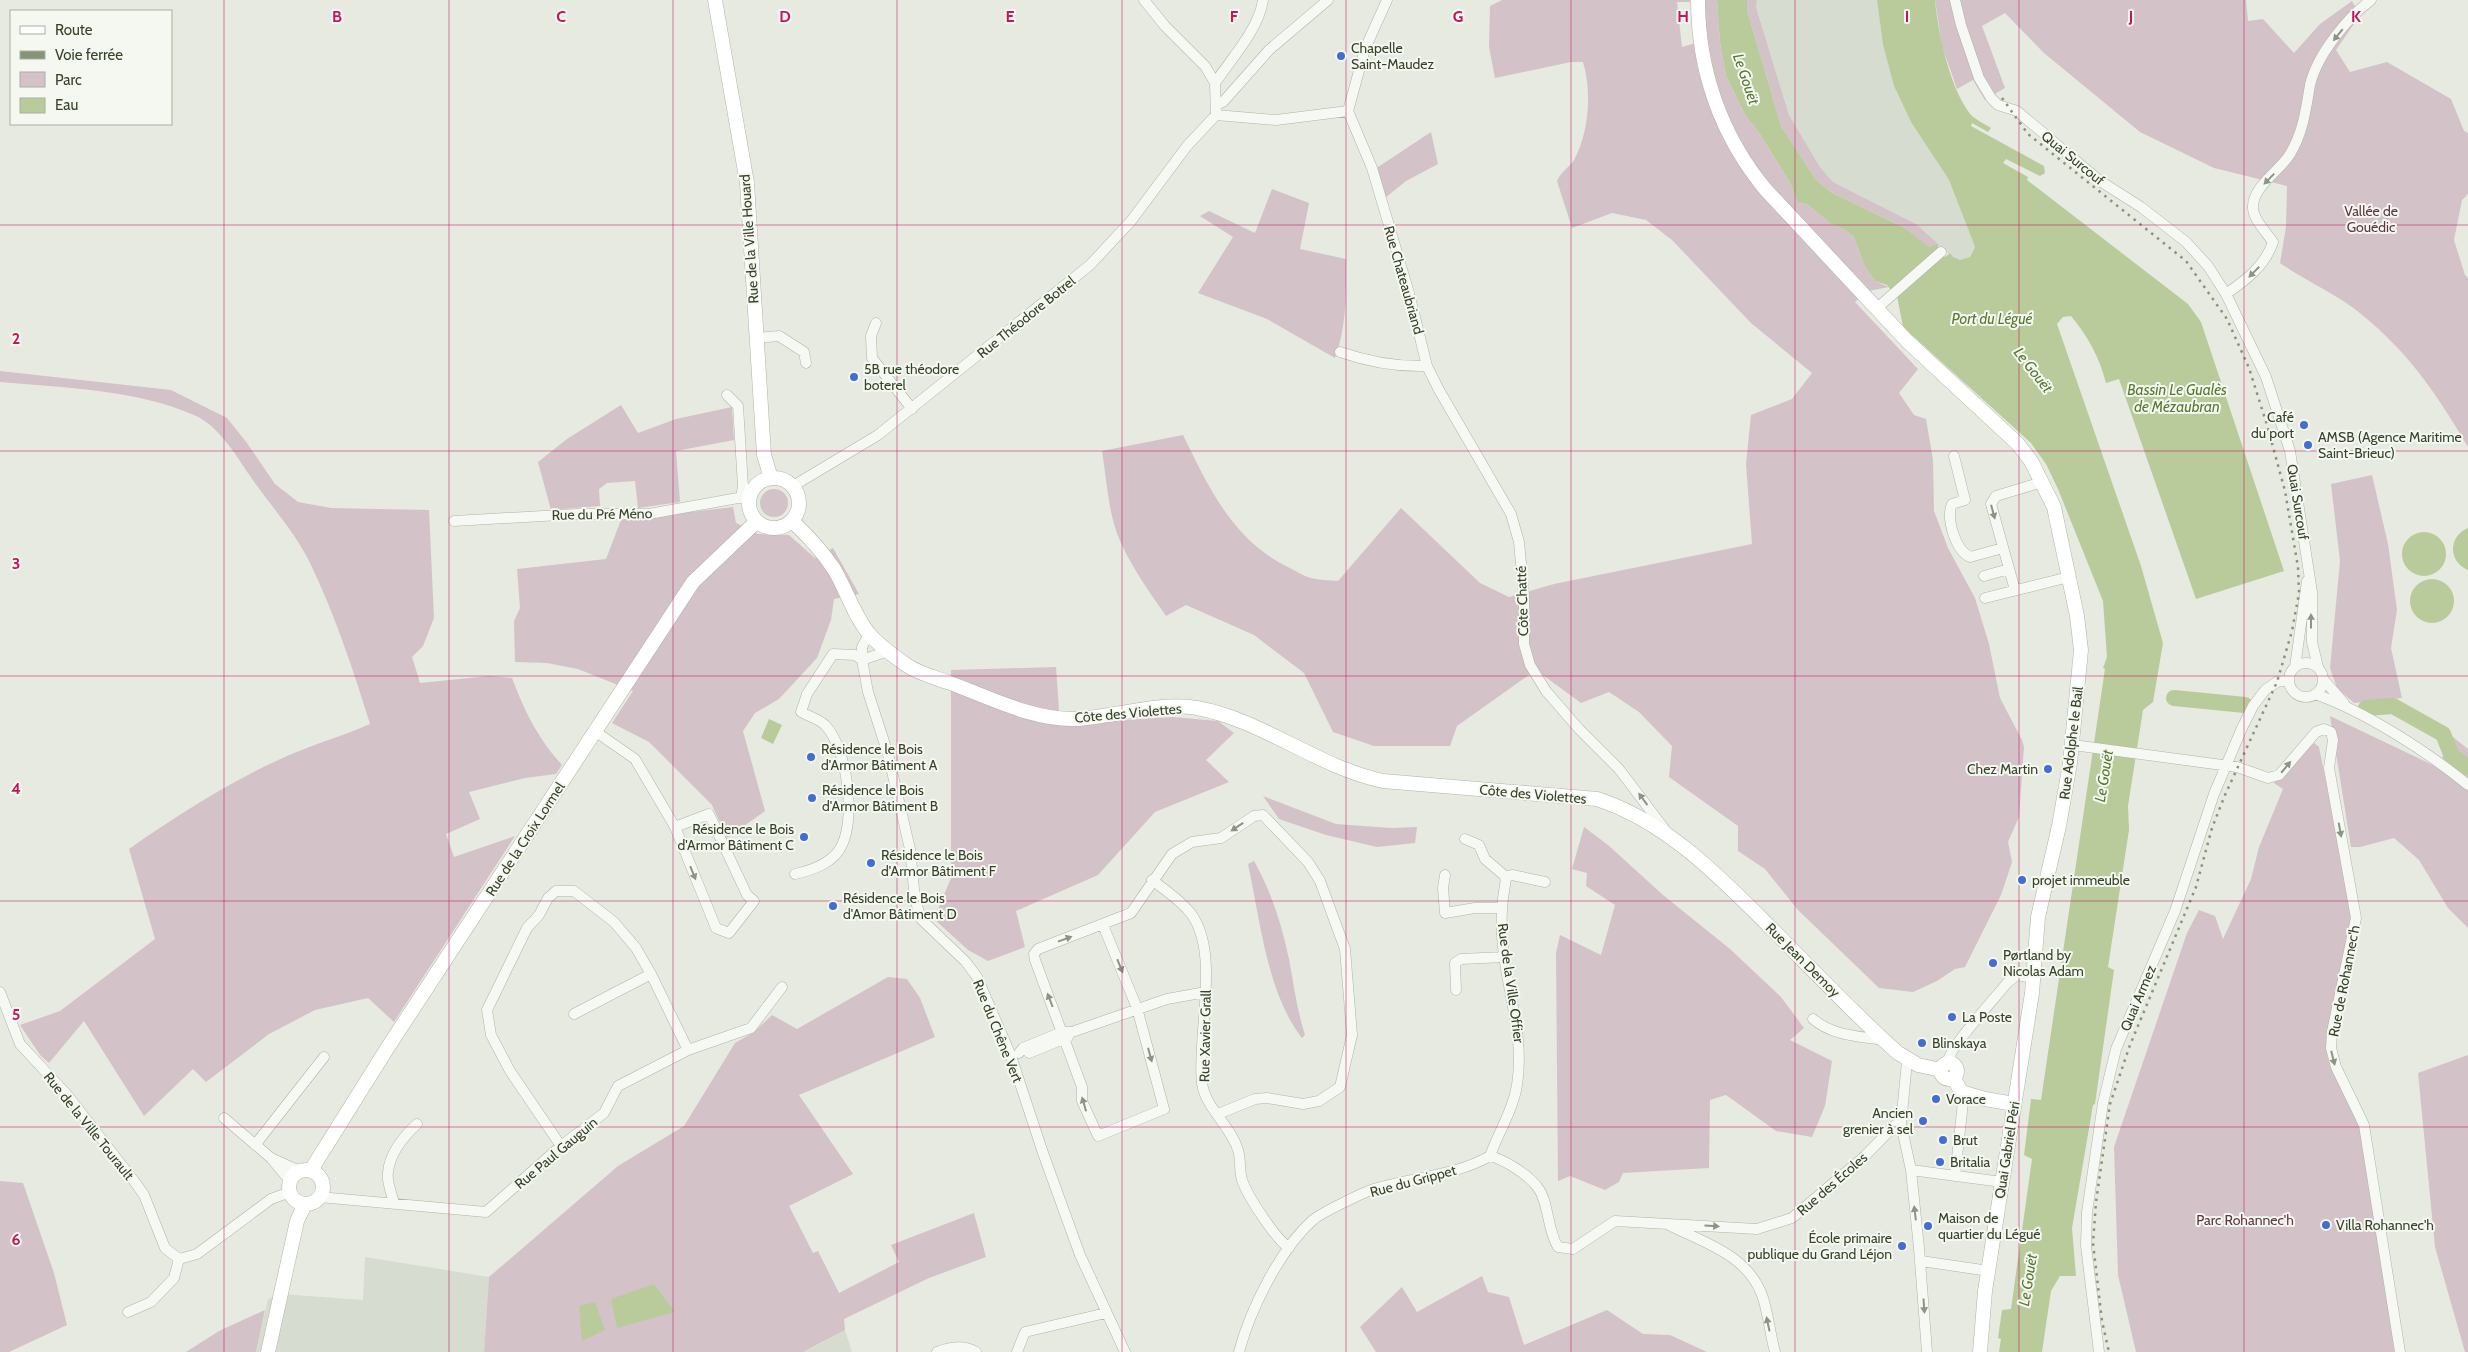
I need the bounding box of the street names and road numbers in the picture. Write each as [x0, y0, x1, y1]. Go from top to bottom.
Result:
street label: Quai Surcouf [2038, 127, 2109, 189]
street label: Rue de la Ville Houard [736, 174, 762, 304]
street label: Rue Chateaubriand [1380, 224, 1428, 336]
street label: Rue Théodore Botrel [973, 271, 1079, 362]
street label: Quai Surcouf [2283, 463, 2313, 542]
street label: Rue du Pré Méno [552, 504, 653, 524]
street label: Côte Chatté [1512, 566, 1532, 636]
street label: Rue Adolphe le Bail [2055, 685, 2087, 801]
street label: Côte des Violettes [1074, 699, 1183, 727]
street label: Rue de la Croix Lormel [481, 778, 569, 899]
street label: Côte des Violettes [1479, 780, 1588, 808]
street label: Rue Jean Demoy [1762, 919, 1844, 1001]
street label: Rue de la Ville Offier [1494, 922, 1528, 1045]
street label: Rue de Rohannec'h [2324, 924, 2364, 1038]
street label: Quai Armez [2116, 962, 2160, 1034]
street label: Rue du Chêne Vert [969, 977, 1027, 1085]
street label: Rue Xavier Grall [1195, 989, 1215, 1082]
street label: Rue de la Ville Tourault [40, 1068, 138, 1184]
street label: Quai Gabriel Péri [1990, 1100, 2024, 1200]
street label: Rue Paul Gauguin [511, 1113, 601, 1193]
street label: Rue des Écoles [1793, 1148, 1871, 1219]
street label: Rue du Grippet [1368, 1161, 1458, 1201]

